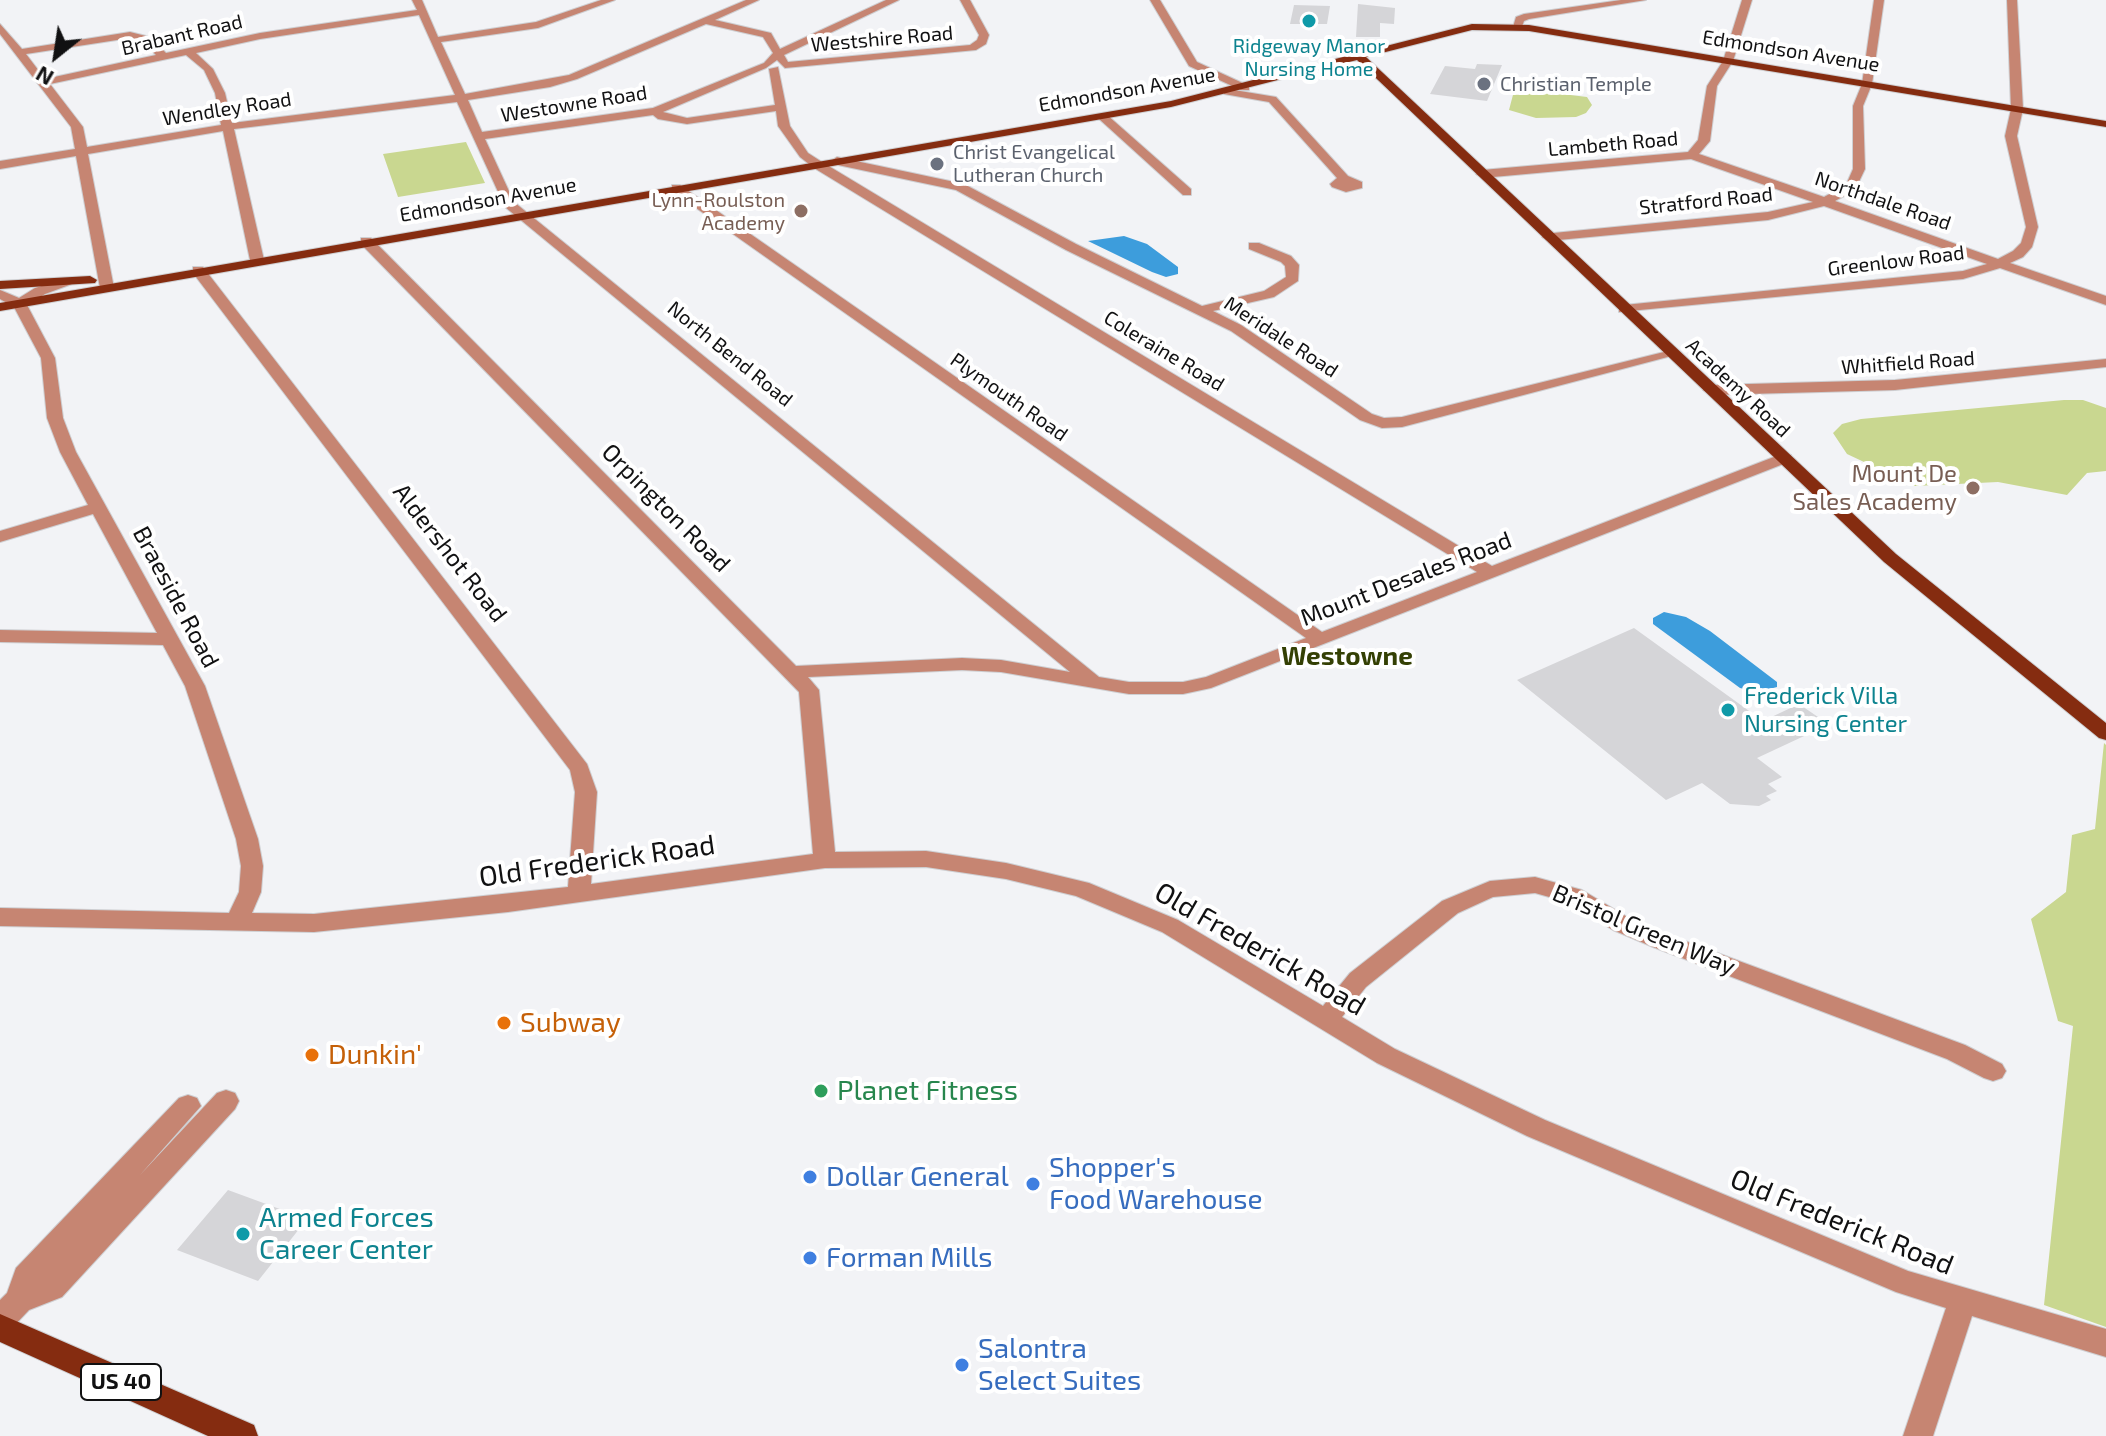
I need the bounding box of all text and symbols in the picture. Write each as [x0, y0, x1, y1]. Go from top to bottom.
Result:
street label: Brabant Road [119, 9, 245, 61]
marker: Ridgeway Manor Nursing Home [1300, 12, 1318, 30]
north arrow [16, 16, 96, 96]
street label: Westshire Road [810, 21, 954, 57]
street label: Edmondson Avenue [1701, 25, 1881, 77]
place label: Ridgeway Manor Nursing Home [1233, 34, 1385, 81]
text: N [31, 62, 57, 92]
street label: Edmondson Avenue [1037, 63, 1217, 117]
place label: Christian Temple [1500, 72, 1652, 96]
marker: Christian Temple [1475, 75, 1493, 93]
street label: Westowne Road [499, 81, 649, 127]
street label: Wendley Road [161, 87, 293, 131]
street label: Lambeth Road [1547, 126, 1679, 162]
place label: Christ Evangelical Lutheran Church [953, 140, 1115, 187]
marker: Christ Evangelical Lutheran Church [928, 155, 946, 173]
street label: Northdale Road [1812, 166, 1954, 236]
street label: Edmondson Avenue [398, 173, 578, 227]
street label: Stratford Road [1638, 182, 1774, 220]
place label: Lynn-Roulston Academy [652, 188, 785, 235]
marker: Lynn-Roulston Academy [792, 202, 810, 220]
street label: Greenlow Road [1826, 241, 1966, 281]
street label: Meridale Road [1220, 291, 1342, 383]
street label: North Bend Road [663, 296, 797, 412]
street label: Coleraine Road [1099, 306, 1229, 396]
street label: Academy Road [1681, 334, 1795, 442]
street label: Whitfield Road [1840, 346, 1976, 380]
street label: Plymouth Road [946, 348, 1072, 446]
street label: Orpington Road [596, 438, 736, 578]
place label: Mount De Sales Academy [1793, 460, 1957, 516]
street label: Aldershot Road [387, 478, 513, 628]
marker: Mount De Sales Academy [1964, 479, 1982, 497]
street label: Braeside Road [127, 521, 225, 673]
street label: Mount Desales Road [1296, 525, 1516, 633]
district label: Westowne [1281, 640, 1413, 672]
place label: Frederick Villa Nursing Center [1744, 682, 1907, 738]
marker: Frederick Villa Nursing Center [1719, 701, 1737, 719]
street label: Old Frederick Road [477, 828, 717, 894]
street label: Old Frederick Road [1149, 875, 1371, 1023]
street label: Bristol Green Way [1548, 879, 1740, 981]
place label: Subway [520, 1006, 621, 1040]
marker: Subway [495, 1014, 513, 1032]
place label: Dunkin' [328, 1038, 422, 1072]
marker: Dunkin' [303, 1046, 321, 1064]
place label: Planet Fitness [837, 1074, 1018, 1108]
marker: Planet Fitness [812, 1082, 830, 1100]
place label: Shopper's Food Warehouse [1049, 1151, 1263, 1217]
place label: Dollar General [826, 1160, 1009, 1194]
street label: Old Frederick Road [1725, 1162, 1959, 1282]
marker: Dollar General [801, 1168, 819, 1186]
marker: Shopper's Food Warehouse [1024, 1175, 1042, 1193]
place label: Armed Forces Career Center [259, 1201, 434, 1267]
marker: Armed Forces Career Center [234, 1225, 252, 1243]
place label: Forman Mills [826, 1241, 993, 1275]
marker: Forman Mills [801, 1249, 819, 1267]
place label: Salontra Select Suites [978, 1332, 1141, 1398]
marker: Salontra Select Suites [953, 1356, 971, 1374]
road number: US 40 [81, 1364, 161, 1400]

